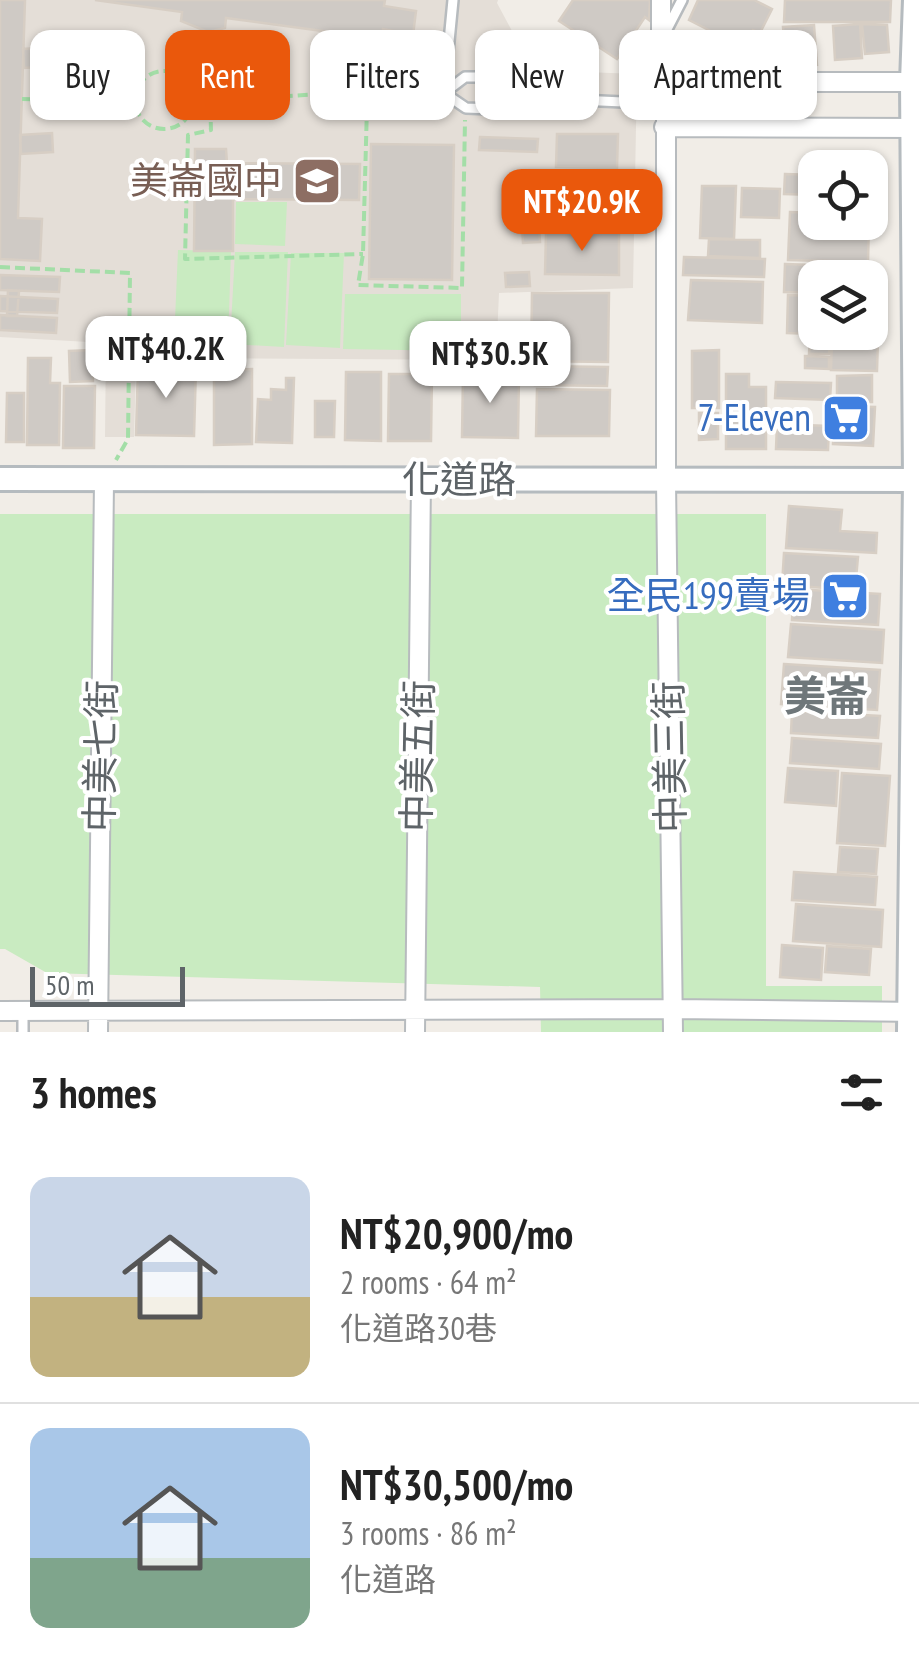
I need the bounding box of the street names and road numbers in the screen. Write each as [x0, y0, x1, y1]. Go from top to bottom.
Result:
street label: 化道路 [402, 454, 516, 503]
street label: 中美七街 [74, 680, 125, 832]
street label: 中美五街 [391, 680, 442, 832]
street label: 中美三街 [643, 681, 694, 833]

